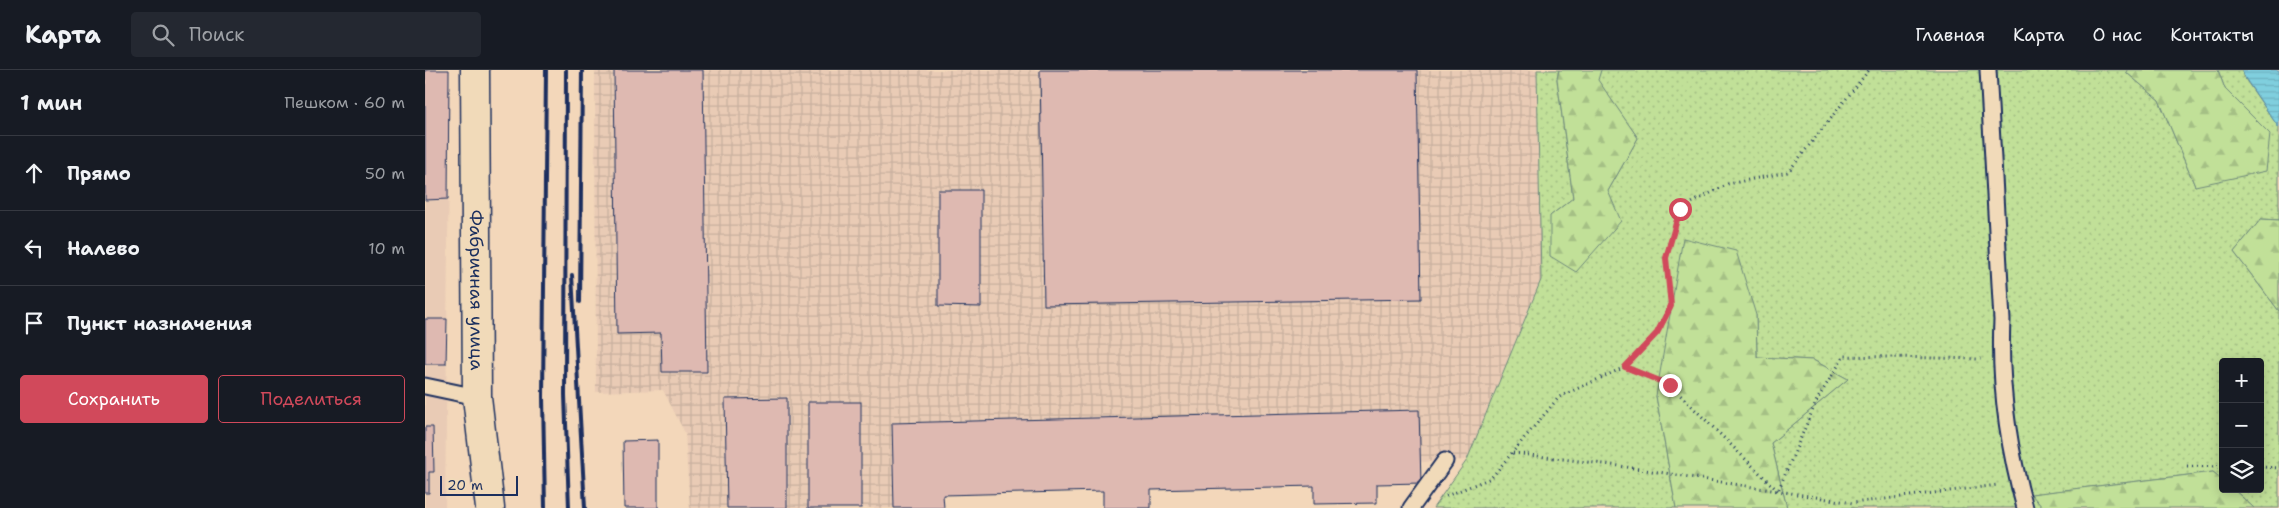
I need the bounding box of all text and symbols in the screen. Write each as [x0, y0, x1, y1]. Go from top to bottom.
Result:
search box [131, 12, 481, 57]
text: Карта [25, 19, 101, 51]
icon: search [149, 21, 177, 49]
text: Поиск [189, 22, 244, 47]
text: Главная [1915, 23, 1985, 47]
text: Карта [2013, 23, 2065, 47]
text: О нас [2093, 23, 2142, 47]
text: Контакты [2170, 23, 2254, 47]
text: 1 мин [20, 89, 82, 117]
text: Пешком · 60 m [285, 92, 405, 113]
icon: ahead [20, 159, 48, 187]
text: Прямо [67, 161, 131, 186]
text: 50 m [365, 163, 405, 184]
route start [1669, 198, 1692, 221]
street label: Фабричная улица [464, 210, 489, 370]
icon: left [20, 234, 48, 262]
text: Налево [67, 236, 140, 261]
text: 10 m [368, 238, 405, 259]
icon: arrive [20, 309, 48, 337]
text: Пункт назначения [67, 311, 252, 336]
map controls [2219, 358, 2264, 493]
button: + [2219, 358, 2264, 403]
route end [1659, 374, 1682, 397]
button: Сохранить [20, 375, 208, 423]
button: Поделиться [218, 375, 405, 423]
button: − [2219, 403, 2264, 448]
button: layers [2219, 448, 2264, 493]
scale bar [440, 473, 517, 496]
text: 20 m [447, 476, 483, 494]

